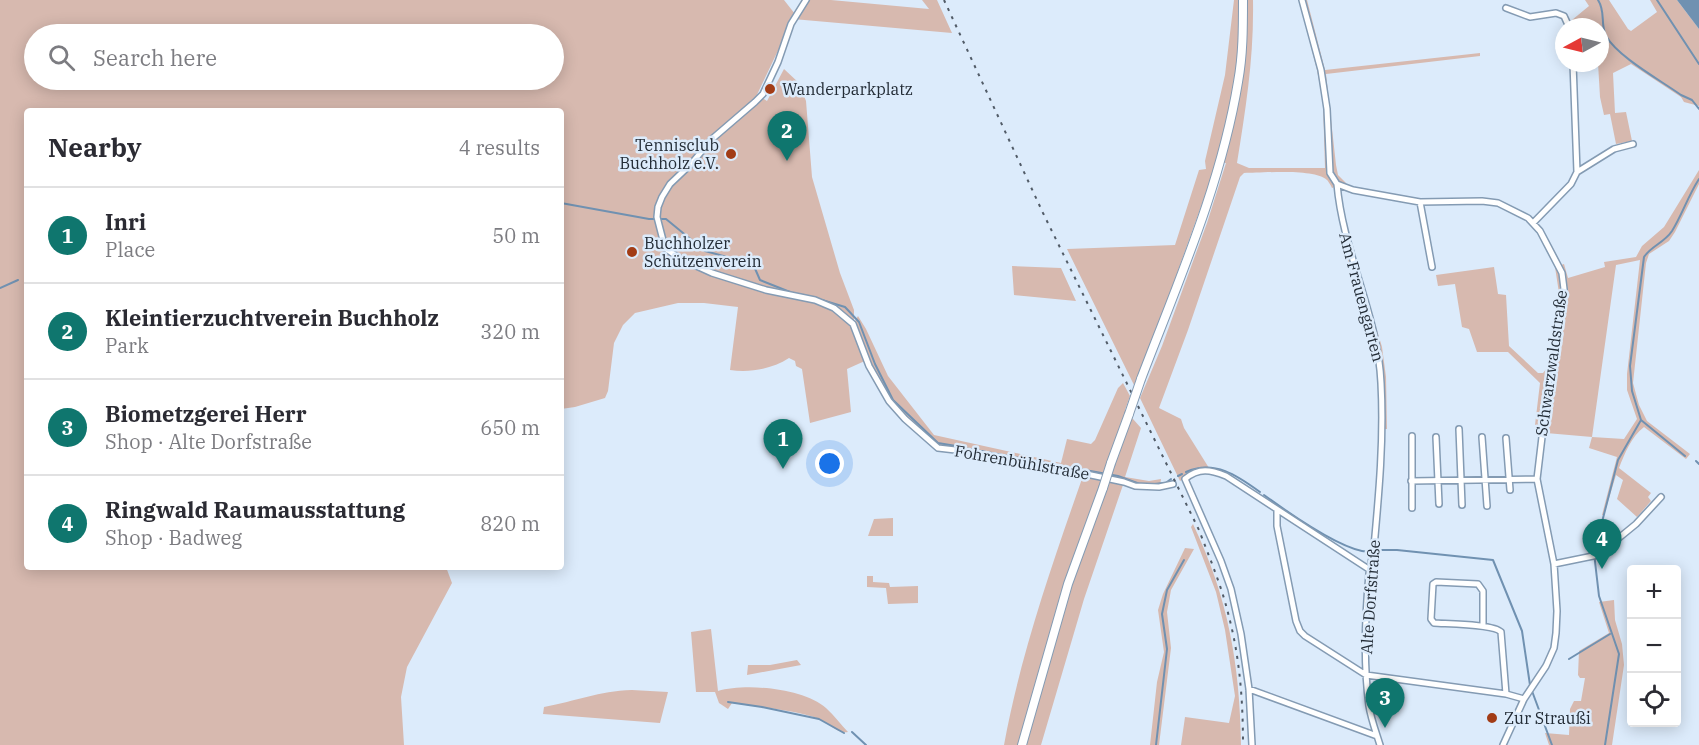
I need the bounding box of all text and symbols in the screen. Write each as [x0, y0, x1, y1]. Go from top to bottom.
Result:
north arrow [1555, 18, 1609, 72]
search box [24, 24, 564, 90]
icon: search [45, 41, 78, 74]
text: Search here [93, 43, 217, 72]
place label: Wanderparkplatz [782, 79, 913, 99]
marker: Wanderparkplatz [763, 82, 777, 96]
pin: 2 [768, 112, 806, 161]
text: Nearby [48, 130, 142, 164]
text: 4 results [459, 134, 540, 161]
place label: Tennisclub Buchholz e.V. [619, 135, 719, 173]
marker: Tennisclub Buchholz e.V. [724, 147, 738, 161]
text: Inri [105, 207, 146, 236]
text: 1 [62, 222, 74, 249]
text: 50 m [492, 222, 540, 249]
street label: Am Frauengarten [1335, 230, 1389, 364]
place label: Buchholzer Schützenverein [644, 233, 762, 271]
text: Place [105, 236, 155, 263]
marker: Buchholzer Schützenverein [625, 245, 639, 259]
street label: Schwarzwaldstraße [1531, 289, 1571, 437]
text: Kleintierzuchtverein Buchholz [105, 303, 439, 332]
text: 2 [62, 318, 74, 345]
text: 320 m [480, 318, 540, 345]
text: Park [105, 332, 149, 359]
text: Biometzgerei Herr [105, 399, 307, 428]
text: 3 [62, 414, 74, 441]
text: 650 m [480, 414, 540, 441]
pin: 1 [764, 420, 802, 469]
text: Shop · Alte Dorfstraße [105, 428, 312, 455]
street label: Fohrenbühlstraße [953, 440, 1091, 484]
your location [815, 449, 844, 478]
text: Ringwald Raumausstattung [105, 495, 405, 524]
text: 4 [62, 510, 74, 537]
text: 820 m [480, 510, 540, 537]
pin: 4 [1582, 520, 1622, 569]
text: Shop · Badweg [105, 524, 242, 551]
street label: Alte Dorfstraße [1356, 539, 1384, 655]
map controls [1627, 565, 1681, 727]
button: + [1627, 565, 1681, 619]
button: − [1627, 619, 1681, 673]
button: locate [1627, 673, 1681, 727]
pin: 3 [1366, 678, 1404, 728]
place label: Zur Straußi [1504, 708, 1591, 728]
marker: Zur Straußi [1485, 711, 1499, 725]

